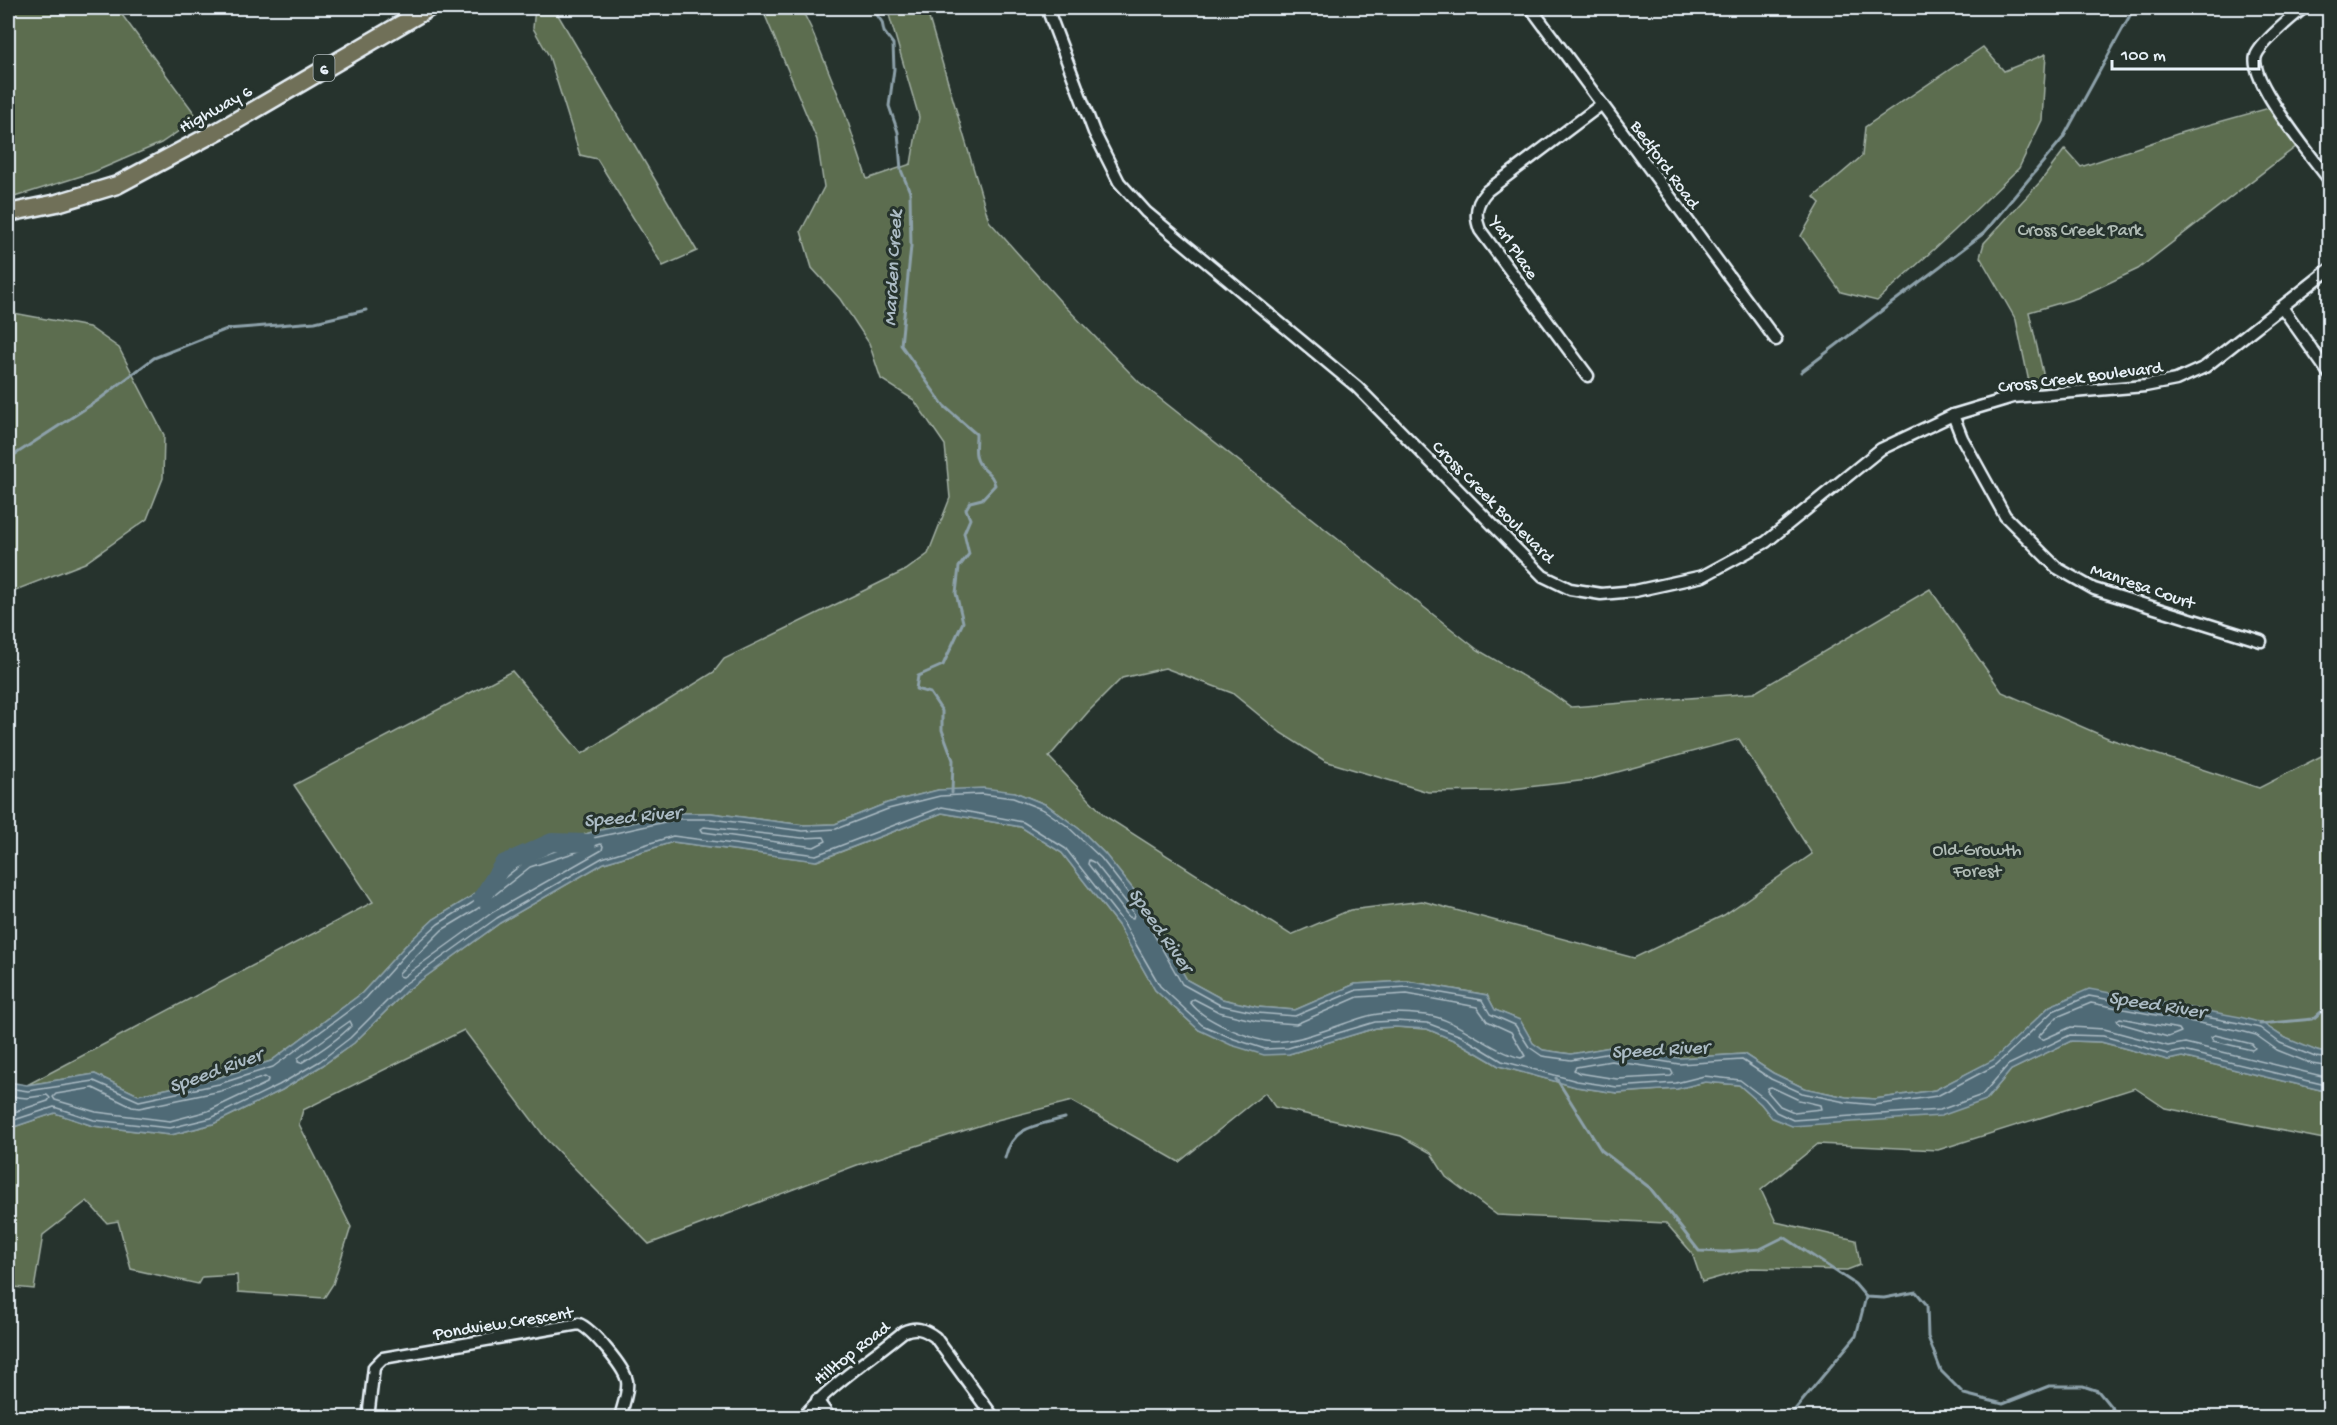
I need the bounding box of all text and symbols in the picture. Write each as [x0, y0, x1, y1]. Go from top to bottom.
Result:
scale bar [2112, 33, 2259, 71]
text: 100 m [2120, 46, 2166, 67]
road number: 6 [314, 55, 334, 81]
street label: Highway 6 [176, 81, 257, 139]
street label: Bedford Road [1624, 116, 1704, 215]
water label: Marden Creek [880, 208, 909, 327]
street label: Yarl Place [1483, 211, 1542, 285]
park label: Cross Creek Park [2018, 221, 2144, 242]
street label: Cross Creek Boulevard [1997, 358, 2165, 399]
street label: Cross Creek Boulevard [1426, 437, 1559, 570]
street label: Manresa Court [2087, 560, 2199, 616]
water label: Speed River [583, 802, 686, 834]
park label: Old-Growth Forest [1932, 841, 2022, 883]
water label: Speed River [1122, 885, 1199, 981]
water label: Speed River [2107, 987, 2210, 1026]
water label: Speed River [1611, 1037, 1713, 1066]
water label: Speed River [167, 1044, 270, 1100]
street label: Pondview Crescent [431, 1303, 576, 1346]
street label: Hilltop Road [810, 1317, 896, 1390]

